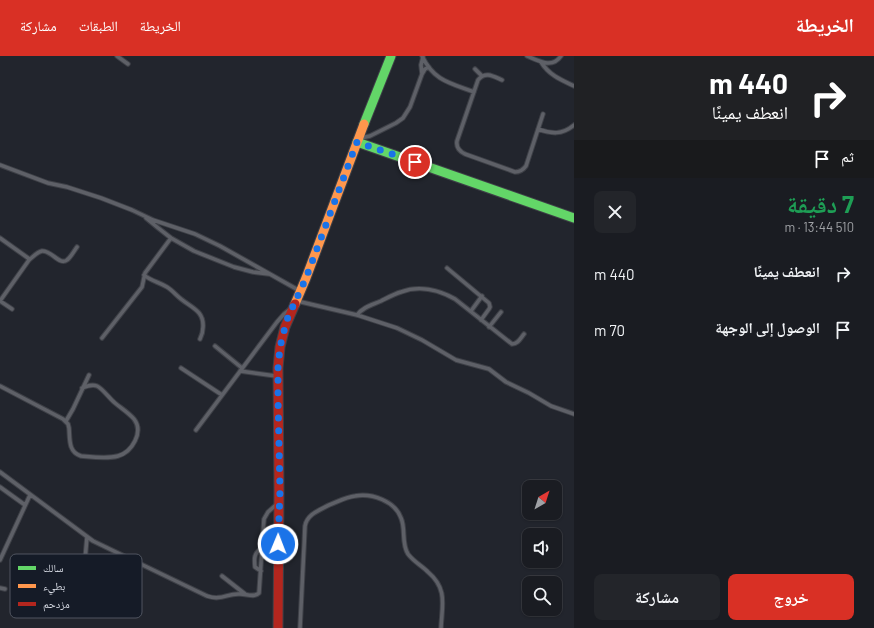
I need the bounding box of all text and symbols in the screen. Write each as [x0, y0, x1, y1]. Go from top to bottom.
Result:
text: الخريطة [796, 13, 854, 36]
text: مشاركة [20, 17, 57, 34]
text: الطبقات [79, 17, 118, 34]
text: الخريطة [140, 17, 181, 34]
text: 440 m [709, 66, 788, 100]
icon: right [802, 72, 854, 124]
text: انعطف يمينًا [712, 101, 788, 123]
pin [398, 145, 432, 179]
text: ثم [841, 147, 854, 165]
icon: arrive [811, 148, 833, 170]
icon: arrive [404, 151, 426, 173]
text: 7 دقيقة [787, 189, 854, 218]
button: close [594, 191, 636, 233]
text: 510 m · 13:44 [785, 219, 854, 235]
text: انعطف يمينًا [753, 262, 820, 280]
icon: right [832, 263, 854, 285]
text: 440 m [594, 265, 634, 283]
text: الوصول إلى الوجهة [715, 318, 820, 336]
icon: arrive [832, 319, 854, 341]
text: 70 m [594, 321, 625, 339]
north arrow [522, 480, 562, 520]
map controls [522, 480, 562, 616]
position arrow [257, 523, 299, 565]
button: sound [522, 528, 562, 568]
legend [10, 554, 142, 618]
text: سالك [43, 561, 63, 574]
button: مشاركة [594, 574, 720, 620]
button: خروج [728, 574, 854, 620]
button: search [522, 576, 562, 616]
text: بطيء [43, 579, 65, 595]
text: مزدحم [43, 597, 70, 612]

